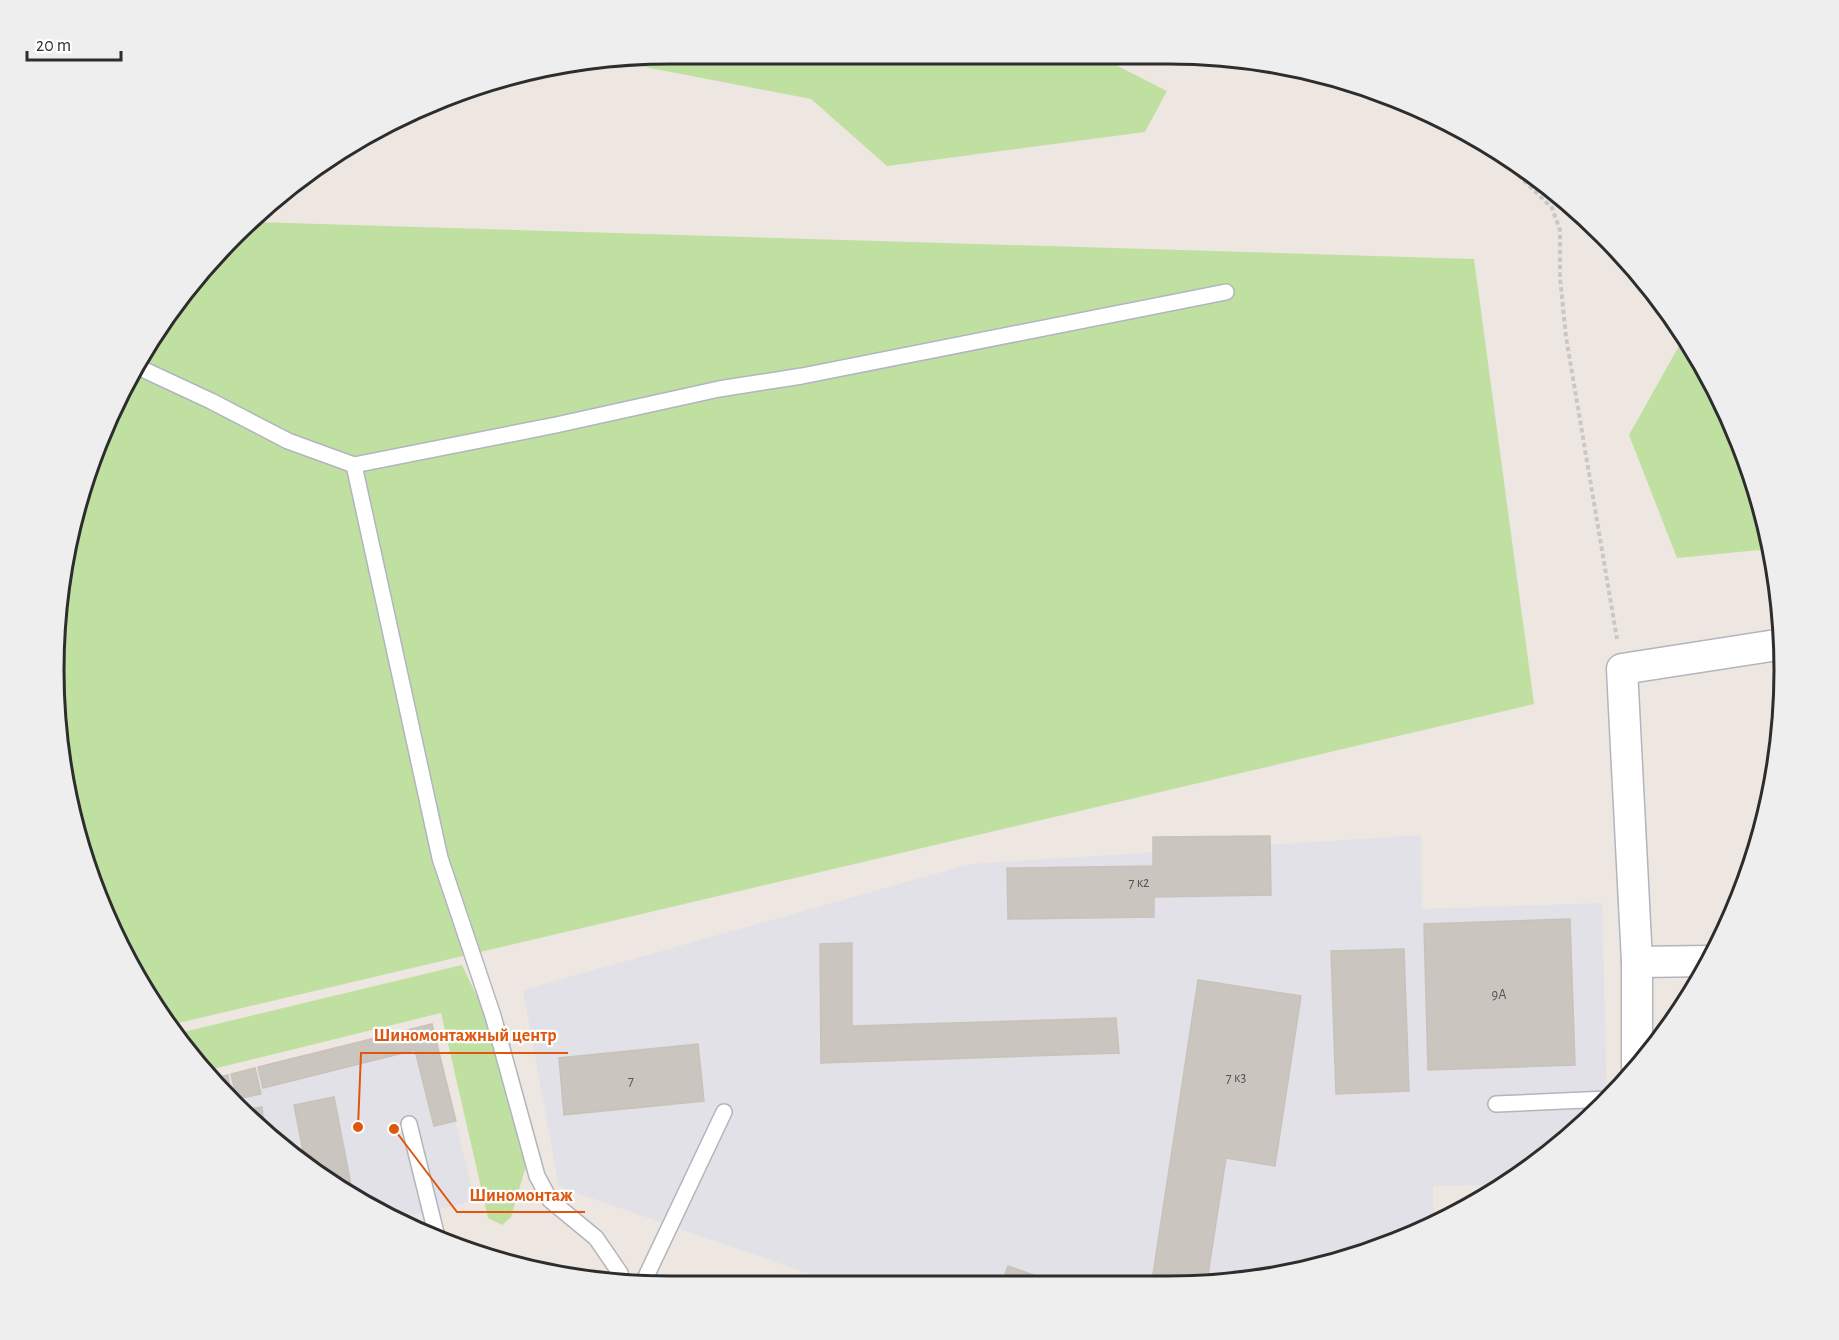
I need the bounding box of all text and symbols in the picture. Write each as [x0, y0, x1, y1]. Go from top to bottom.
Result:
scale bar [27, 24, 122, 62]
text: 20 m [36, 37, 71, 55]
house number: 7 к2 [1129, 876, 1149, 890]
house number: 9А [1492, 988, 1506, 1002]
callout: Шиномонтажный центр [361, 1017, 568, 1053]
text: Шиномонтажный центр [373, 1027, 557, 1045]
house number: 7 к3 [1226, 1071, 1246, 1085]
house number: 7 [628, 1074, 634, 1088]
callout: Шиномонтаж [457, 1176, 585, 1212]
text: Шиномонтаж [469, 1187, 573, 1205]

